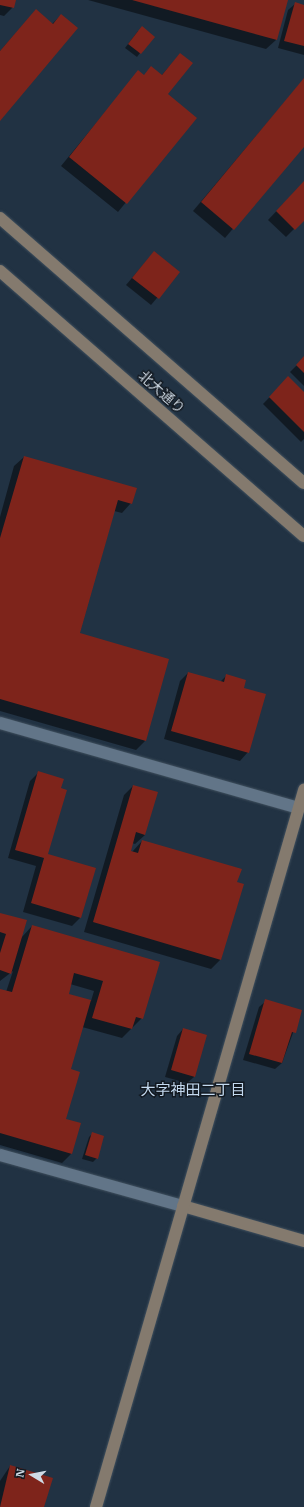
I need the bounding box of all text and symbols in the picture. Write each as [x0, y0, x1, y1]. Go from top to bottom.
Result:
street label: 北大通り [135, 367, 189, 417]
district label: 大字神田二丁目 [141, 1081, 245, 1099]
north arrow [12, 1455, 52, 1495]
text: N [13, 1467, 28, 1478]

